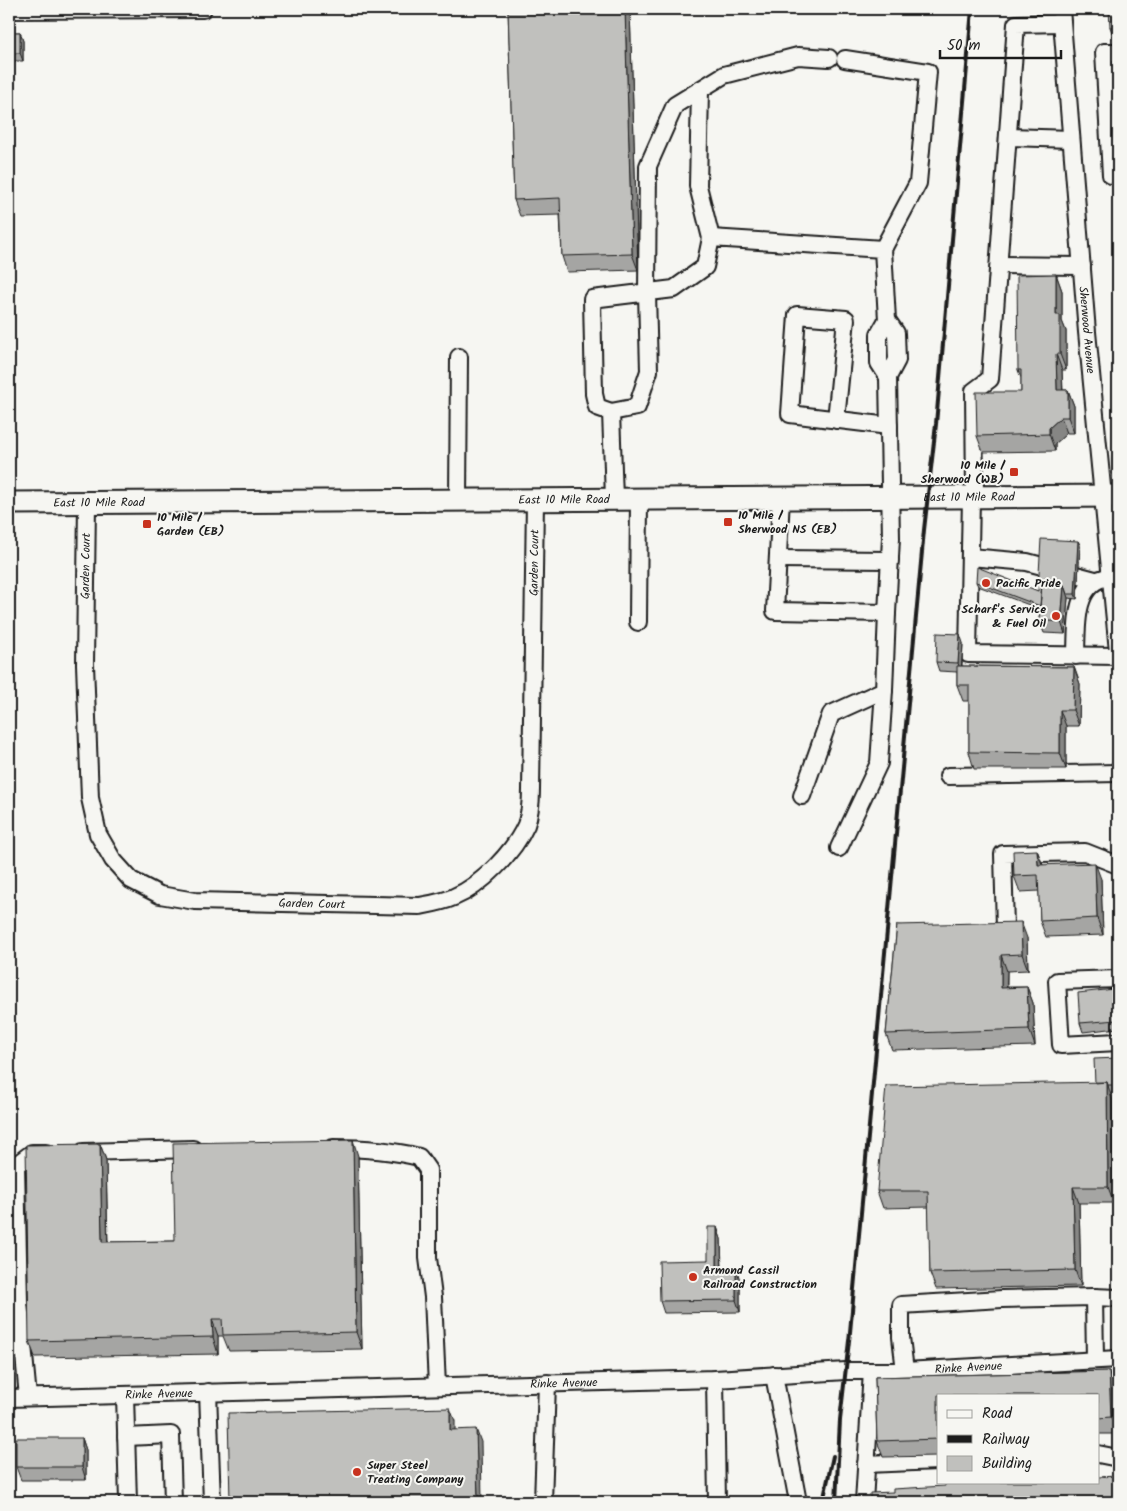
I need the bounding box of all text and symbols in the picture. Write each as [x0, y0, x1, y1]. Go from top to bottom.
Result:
scale bar [940, 28, 1061, 60]
text: 50 m [947, 34, 981, 58]
street label: Sherwood Avenue [1074, 286, 1101, 375]
place label: 10 Mile / Sherwood (WB) [921, 456, 1007, 489]
marker: 10 Mile / Sherwood (WB) [1008, 466, 1020, 478]
street label: East 10 Mile Road [923, 487, 1016, 507]
street label: East 10 Mile Road [518, 490, 611, 509]
street label: East 10 Mile Road [53, 493, 146, 512]
place label: 10 Mile / Sherwood NS (EB) [738, 506, 837, 539]
place label: 10 Mile / Garden (EB) [157, 508, 224, 541]
marker: 10 Mile / Sherwood NS (EB) [722, 516, 734, 528]
marker: 10 Mile / Garden (EB) [141, 518, 153, 530]
street label: Garden Court [524, 529, 544, 596]
street label: Garden Court [76, 532, 96, 599]
place label: Pacific Pride [996, 574, 1061, 593]
marker: Pacific Pride [980, 577, 992, 589]
place label: Scharf's Service & Fuel Oil [961, 600, 1047, 633]
marker: Scharf's Service & Fuel Oil [1050, 610, 1062, 622]
street label: Garden Court [278, 893, 346, 914]
place label: Armond Cassil Railroad Construction [703, 1261, 817, 1294]
marker: Armond Cassil Railroad Construction [687, 1271, 699, 1283]
street label: Rinke Avenue [934, 1356, 1003, 1379]
street label: Rinke Avenue [530, 1373, 598, 1393]
street label: Rinke Avenue [125, 1384, 194, 1404]
legend [937, 1394, 1100, 1484]
text: Road [982, 1402, 1013, 1426]
text: Railway [982, 1428, 1030, 1452]
text: Building [982, 1452, 1032, 1476]
place label: Super Steel Treating Company [367, 1456, 464, 1489]
marker: Super Steel Treating Company [351, 1466, 363, 1478]

